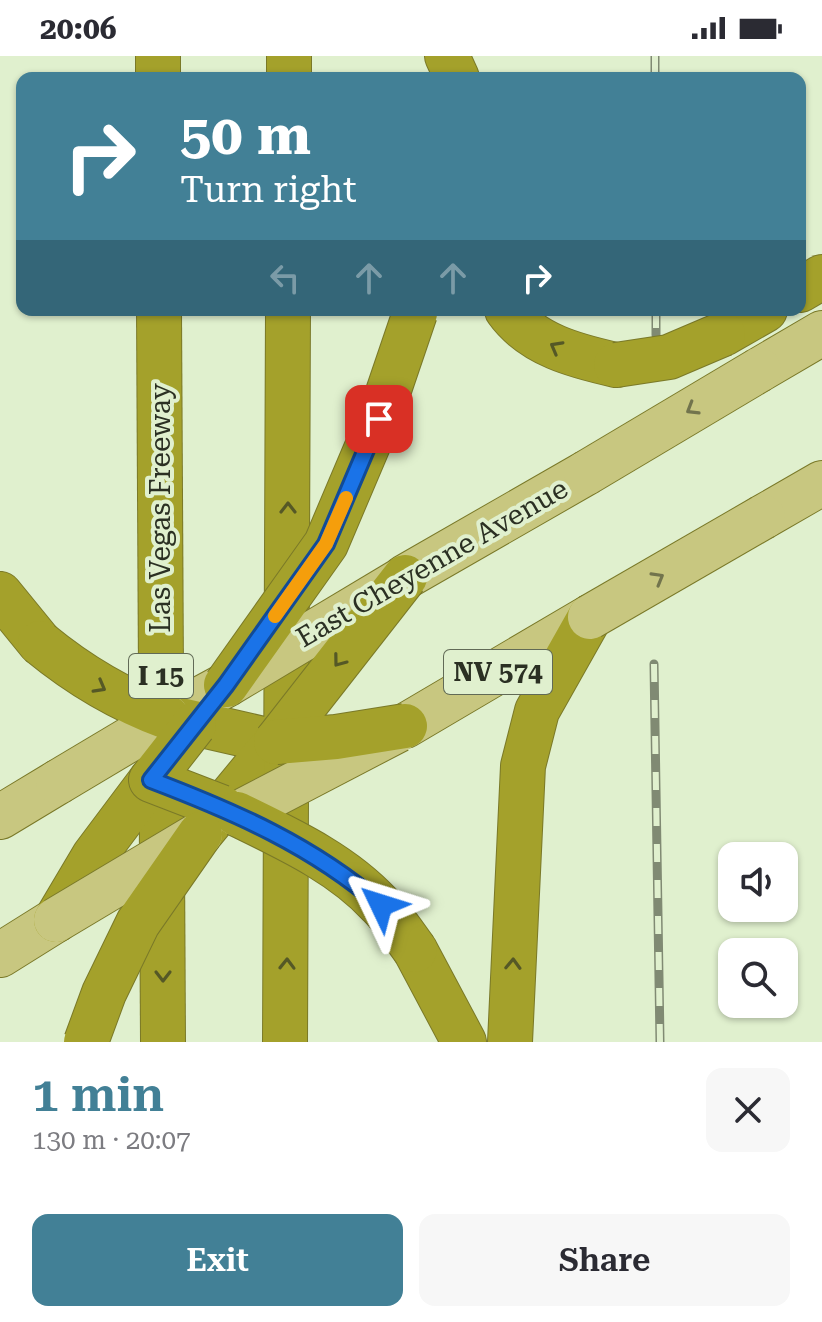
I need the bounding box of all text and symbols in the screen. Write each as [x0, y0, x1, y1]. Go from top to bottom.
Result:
text: 20:06 [40, 11, 117, 46]
text: 50 m [180, 102, 311, 168]
icon: right [48, 104, 152, 208]
text: Turn right [180, 169, 357, 211]
icon: left [263, 256, 307, 300]
icon: ahead [347, 256, 391, 300]
icon: ahead [431, 256, 475, 300]
icon: right [515, 256, 559, 300]
one-way arrow [550, 341, 565, 357]
street label: Las Vegas Freeway [144, 383, 177, 633]
pin [345, 385, 413, 453]
icon: arrive [357, 397, 401, 441]
one-way arrow [686, 400, 701, 415]
street label: East Cheyenne Avenue [291, 472, 573, 654]
one-way arrow [279, 501, 297, 514]
one-way arrow [649, 572, 663, 588]
road number: NV 574 [444, 650, 552, 694]
one-way arrow [335, 652, 349, 666]
road number: I 15 [129, 654, 193, 698]
one-way arrow [92, 677, 106, 692]
map controls [718, 842, 798, 1018]
button: sound [718, 842, 798, 922]
position arrow [339, 863, 423, 947]
button: search [718, 938, 798, 1018]
one-way arrow [278, 957, 295, 970]
one-way arrow [505, 957, 522, 970]
one-way arrow [154, 970, 172, 983]
text: 1 min [32, 1067, 164, 1123]
button: close [706, 1068, 790, 1152]
text: 130 m · 20:07 [32, 1125, 191, 1155]
button: Exit [32, 1214, 403, 1306]
button: Share [419, 1214, 790, 1306]

